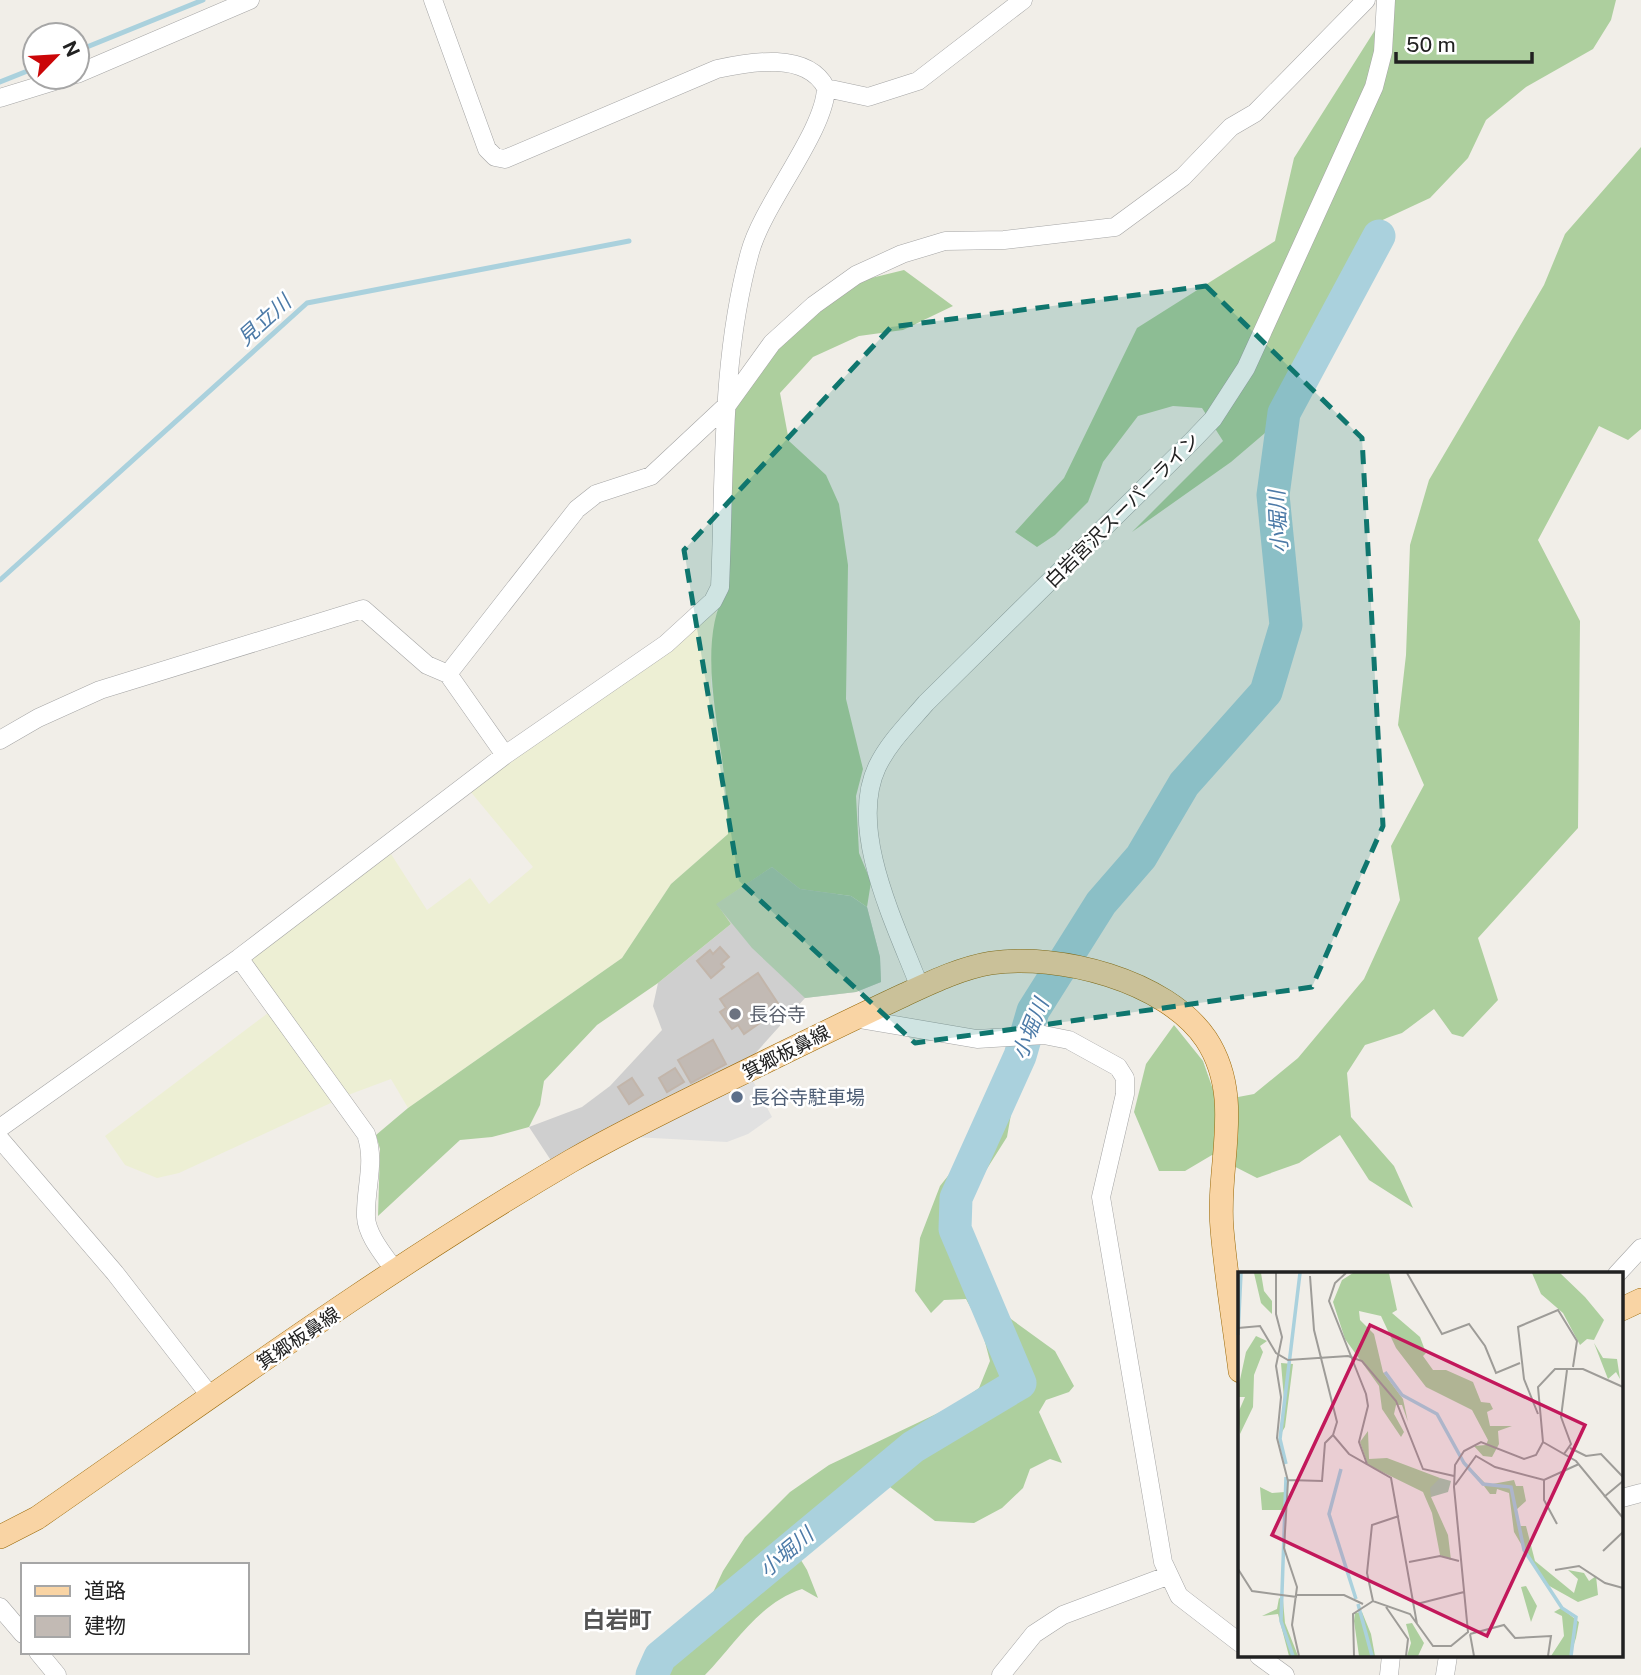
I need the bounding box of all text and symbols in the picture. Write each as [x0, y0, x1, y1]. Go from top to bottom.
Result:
north arrow [21, 21, 91, 91]
scale bar [1396, 21, 1532, 65]
text: 50 m [1406, 32, 1456, 57]
text: N [58, 37, 85, 60]
water label: 見立川 [232, 288, 297, 350]
street label: 白岩宮沢スーパーライン [1040, 428, 1204, 592]
water label: 小堀川 [1264, 488, 1292, 554]
water label: 小堀川 [1007, 993, 1054, 1063]
place label: 長谷寺 [749, 1003, 806, 1025]
marker: 長谷寺 [727, 1006, 743, 1022]
street label: 箕郷板鼻線 [739, 1021, 833, 1083]
place label: 長谷寺駐車場 [751, 1086, 865, 1108]
marker: 長谷寺駐車場 [729, 1089, 745, 1105]
inset map [1238, 1272, 1624, 1658]
street label: 箕郷板鼻線 [252, 1302, 344, 1374]
water label: 小堀川 [754, 1521, 820, 1582]
legend [21, 1563, 248, 1654]
text: 道路 [84, 1578, 126, 1603]
district label: 白岩町 [583, 1606, 652, 1633]
text: 建物 [84, 1613, 126, 1638]

